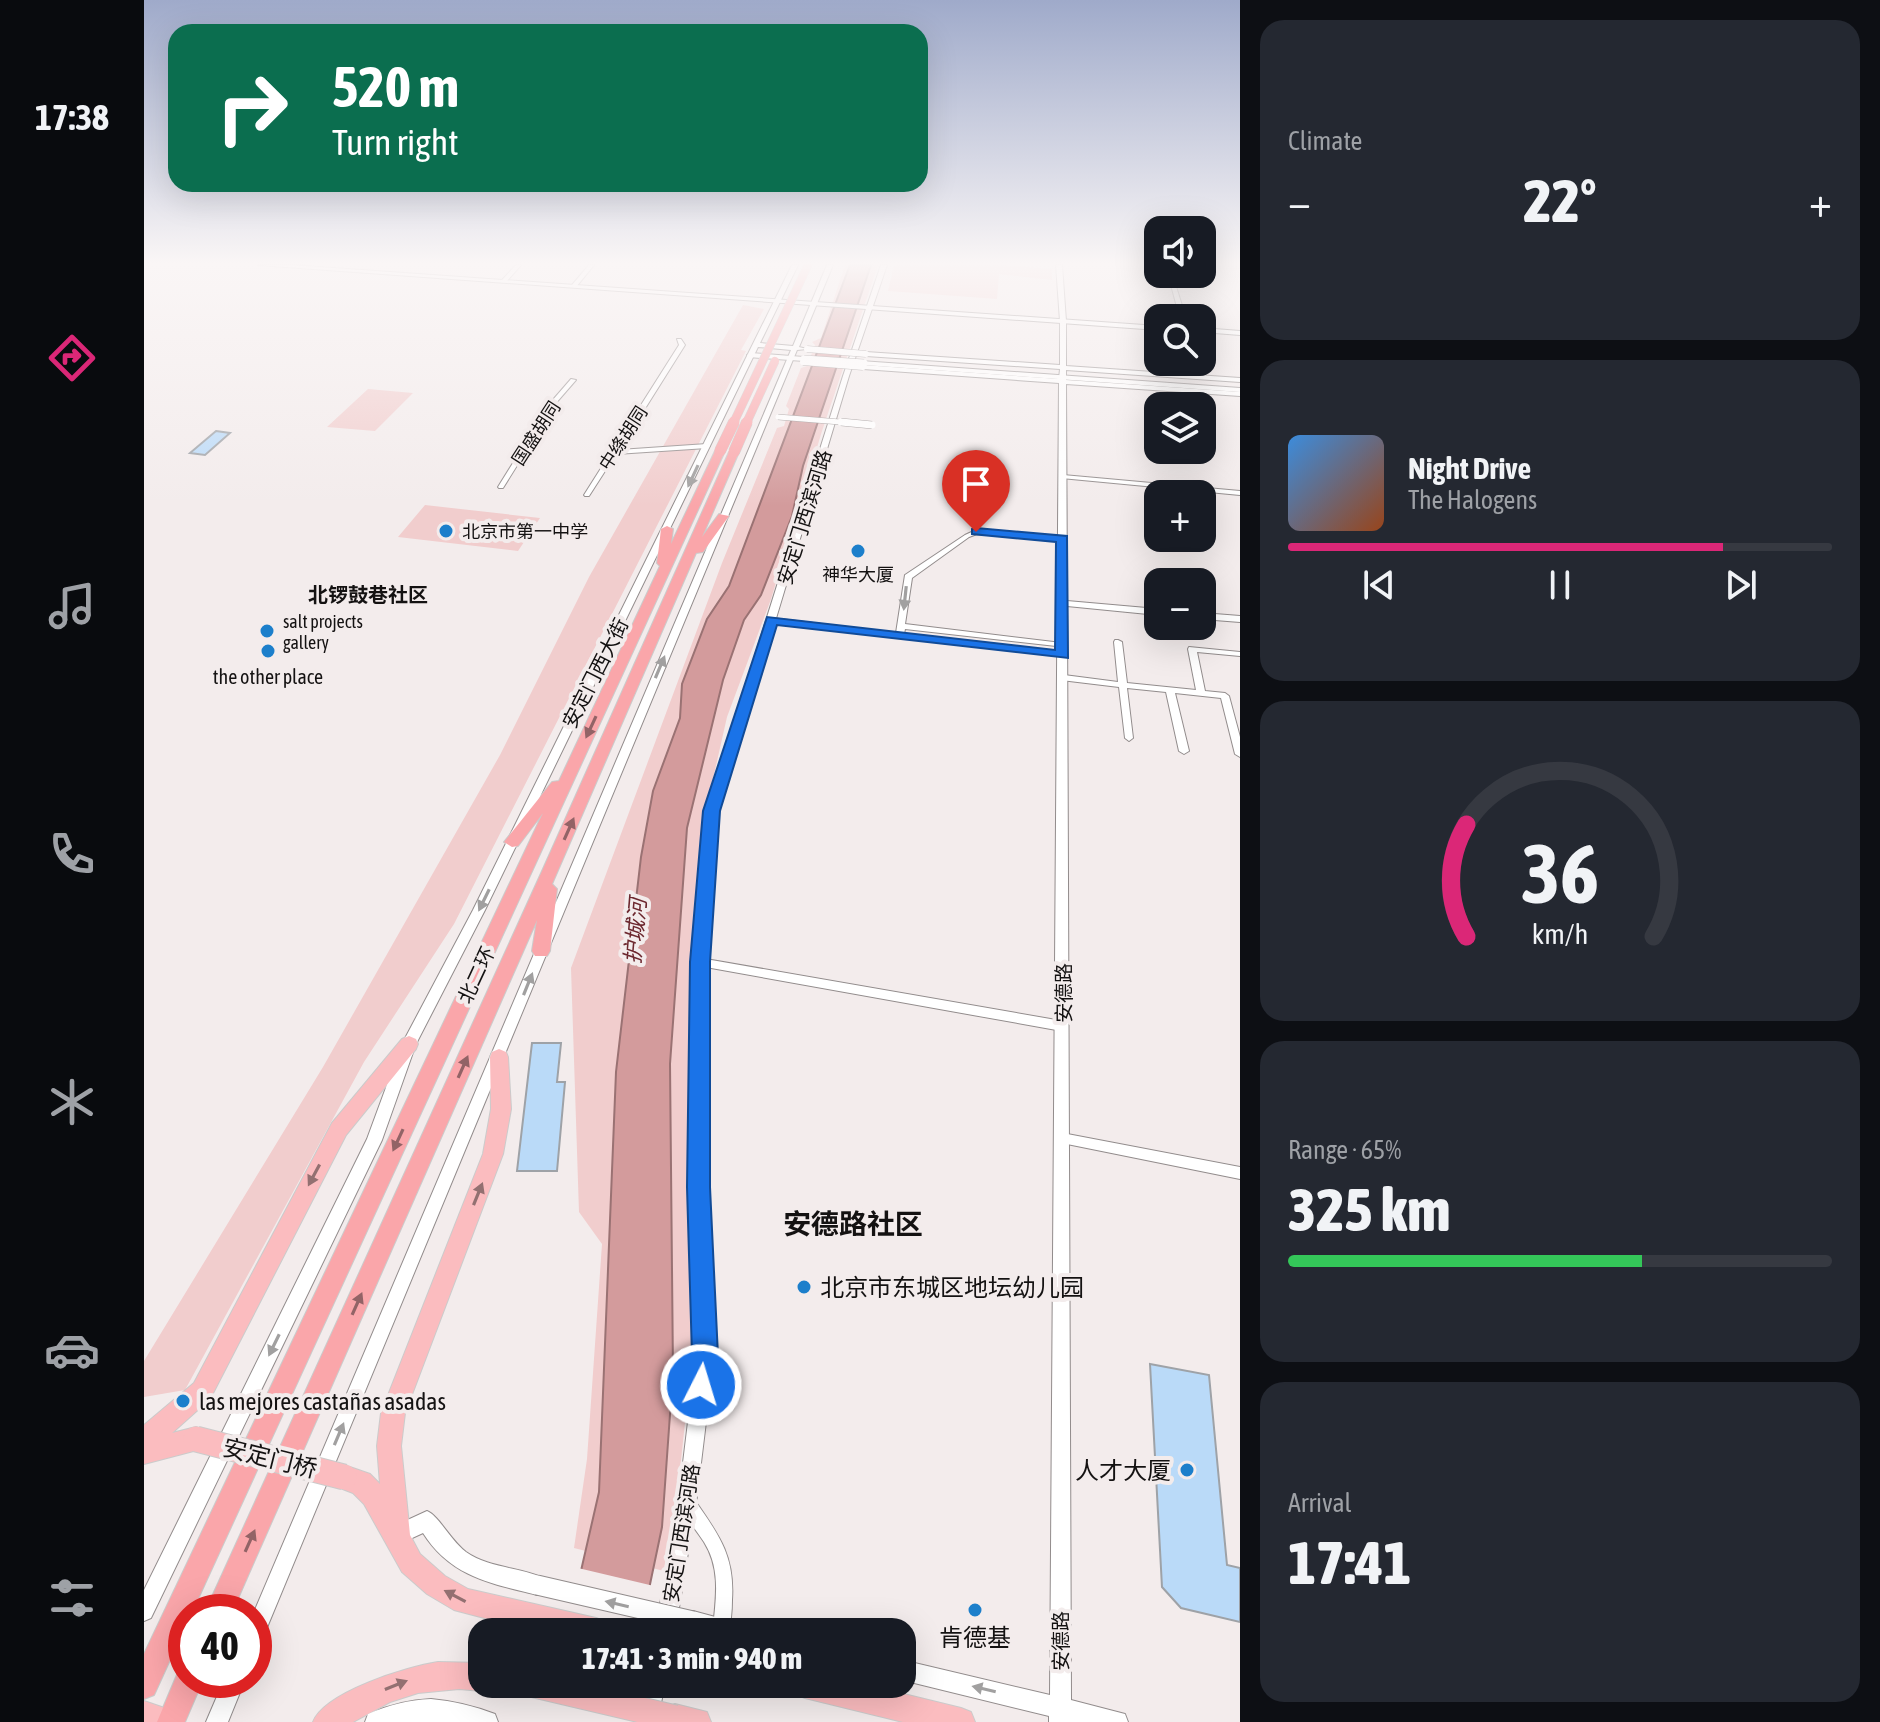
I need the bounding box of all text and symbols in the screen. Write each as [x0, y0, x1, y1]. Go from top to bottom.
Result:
text: 520 m [332, 55, 459, 119]
icon: right [200, 56, 304, 160]
text: 17:38 [35, 96, 109, 138]
text: Turn right [332, 121, 459, 163]
text: Climate [1288, 126, 1362, 156]
text: 22° [1524, 166, 1596, 235]
text: − [1288, 176, 1311, 226]
text: + [1809, 176, 1832, 226]
map controls [1144, 216, 1216, 640]
button: sound [1144, 216, 1216, 288]
button: search [1144, 304, 1216, 376]
icon: directions [44, 330, 100, 386]
button: layers [1144, 392, 1216, 464]
street label: 国盛胡同 [508, 397, 564, 469]
street label: 中绦胡同 [595, 402, 651, 474]
street label: 安定门西滨河路 [773, 447, 835, 587]
pin [942, 450, 1010, 532]
text: Night Drive [1408, 451, 1531, 485]
icon: arrive [954, 462, 998, 506]
one-way arrow [686, 464, 700, 487]
button: + [1144, 480, 1216, 552]
text: The Halogens [1408, 485, 1537, 515]
place label: 北京市第一中学 [462, 521, 588, 542]
marker: 北京市第一中学 [437, 522, 455, 540]
marker: 神华大厦 [849, 542, 867, 560]
icon: previous [1357, 563, 1401, 607]
icon: pause [1538, 563, 1582, 607]
icon: next [1719, 563, 1763, 607]
place label: 神华大厦 [822, 564, 894, 585]
button: − [1144, 568, 1216, 640]
icon: music [44, 578, 100, 634]
district label: 北锣鼓巷社区 [308, 583, 428, 606]
one-way arrow [899, 586, 912, 611]
place label: salt projects gallery [283, 611, 363, 653]
street label: 安定门西大街 [558, 614, 632, 732]
marker: salt projects gallery [258, 622, 276, 640]
marker: the other place [259, 642, 277, 660]
one-way arrow [653, 655, 666, 679]
place label: the other place [213, 665, 323, 688]
one-way arrow [584, 715, 598, 739]
one-way arrow [562, 817, 575, 841]
text: 36 [1521, 825, 1599, 921]
icon: phone [44, 826, 100, 882]
one-way arrow [477, 889, 490, 912]
water label: 护城河 [619, 893, 651, 965]
text: km/h [1532, 917, 1588, 950]
street label: 北二环 [453, 943, 499, 1007]
street label: 安德路 [1052, 963, 1075, 1023]
one-way arrow [522, 972, 535, 996]
one-way arrow [457, 1055, 470, 1078]
icon: climate [44, 1074, 100, 1130]
one-way arrow [391, 1128, 405, 1152]
text: Range · 65% [1288, 1135, 1401, 1165]
one-way arrow [308, 1164, 321, 1187]
text: 325 km [1288, 1175, 1450, 1244]
one-way arrow [472, 1182, 485, 1206]
district label: 安德路社区 [783, 1208, 923, 1240]
place label: 北京市东城区地坛幼儿园 [820, 1274, 1084, 1301]
marker: 北京市东城区地坛幼儿园 [795, 1278, 813, 1296]
one-way arrow [350, 1292, 363, 1315]
icon: car [44, 1322, 100, 1378]
one-way arrow [267, 1334, 280, 1357]
position arrow [659, 1343, 743, 1427]
place label: las mejores castañas asadas [199, 1388, 446, 1415]
marker: las mejores castañas asadas [174, 1392, 192, 1410]
one-way arrow [333, 1422, 346, 1446]
street label: 安定门桥 [220, 1433, 320, 1483]
place label: 人才大厦 [1075, 1457, 1171, 1484]
marker: 人才大厦 [1178, 1461, 1196, 1479]
street label: 安定门西滨河路 [659, 1462, 703, 1604]
text: Arrival [1288, 1488, 1352, 1518]
text: 17:41 [1288, 1528, 1411, 1597]
one-way arrow [243, 1529, 257, 1553]
icon: filters [44, 1570, 100, 1626]
one-way arrow [444, 1589, 466, 1603]
speed limit sign: 40 [168, 1594, 272, 1698]
one-way arrow [605, 1597, 630, 1610]
marker: 肯德基 [966, 1601, 984, 1619]
street label: 安德路 [1049, 1611, 1072, 1671]
place label: 肯德基 [939, 1624, 1011, 1651]
text: 17:41 · 3 min · 940 m [582, 1641, 802, 1675]
one-way arrow [384, 1678, 408, 1691]
one-way arrow [971, 1683, 996, 1695]

